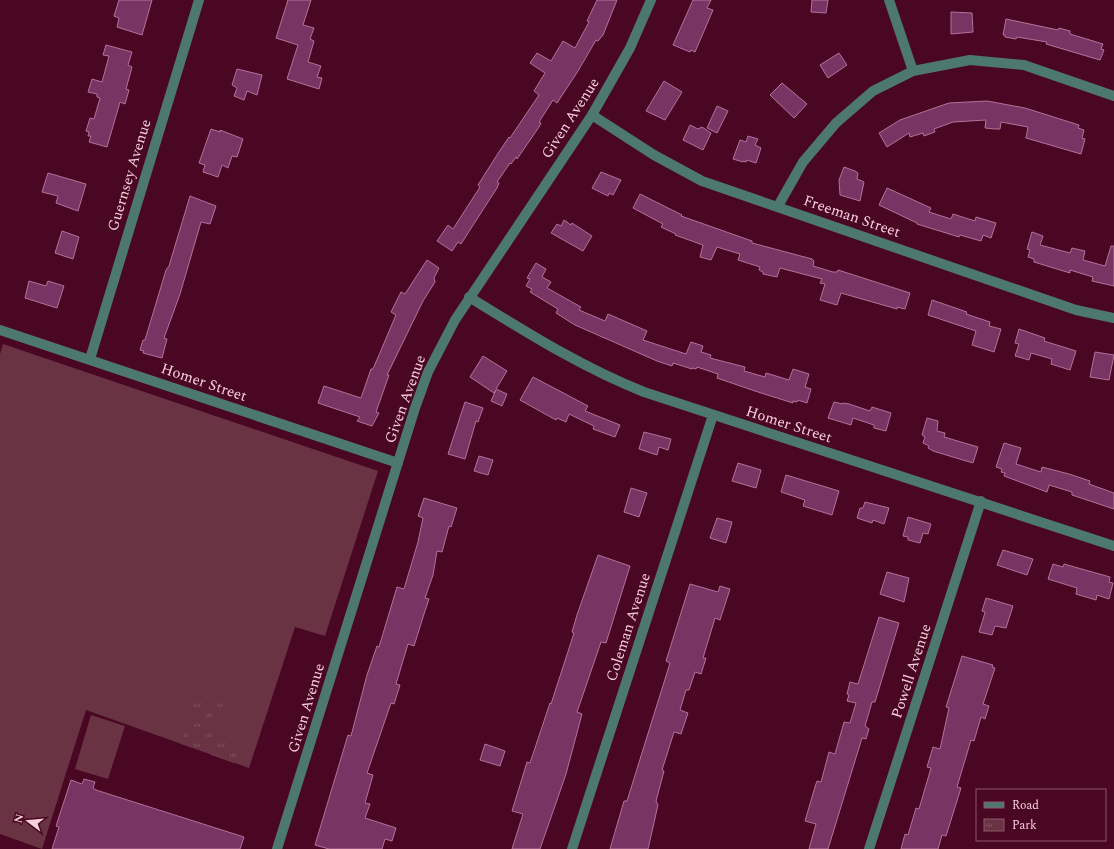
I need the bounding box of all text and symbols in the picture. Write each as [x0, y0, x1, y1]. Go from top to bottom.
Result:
street label: Given Avenue [536, 73, 605, 163]
street label: Guernsey Avenue [102, 116, 157, 234]
street label: Freeman Street [800, 189, 903, 244]
street label: Given Avenue [379, 352, 432, 447]
street label: Homer Street [158, 357, 250, 408]
street label: Homer Street [743, 400, 835, 449]
street label: Coleman Avenue [600, 570, 657, 684]
street label: Powell Avenue [885, 621, 938, 721]
street label: Given Avenue [282, 660, 331, 756]
legend [976, 789, 1106, 841]
text: Road [1012, 796, 1039, 815]
north arrow [8, 801, 48, 841]
text: N [9, 812, 28, 825]
text: Park [1012, 816, 1037, 835]

